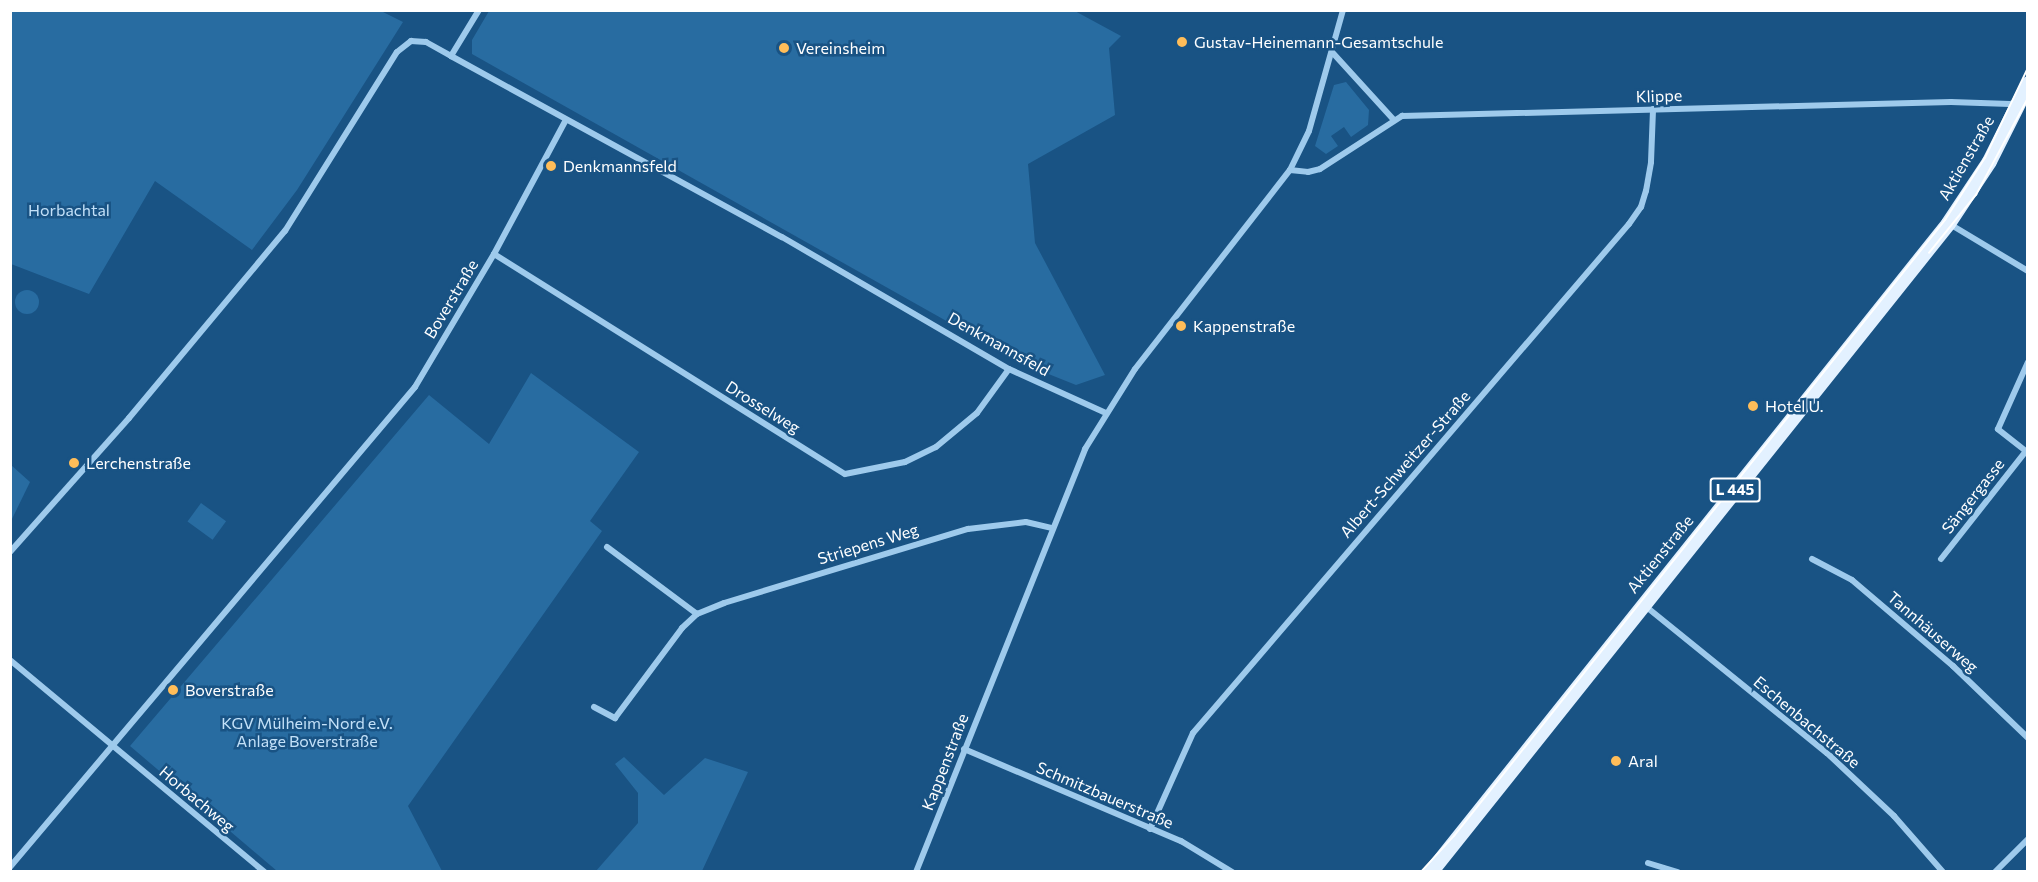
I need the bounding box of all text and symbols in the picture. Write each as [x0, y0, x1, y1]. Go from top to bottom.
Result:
place label: Gustav-Heinemann-Gesamtschule [1194, 32, 1443, 52]
marker: Gustav-Heinemann-Gesamtschule [1175, 35, 1189, 49]
place label: Vereinsheim [796, 38, 885, 58]
marker: Vereinsheim [777, 41, 791, 55]
street label: Klippe [1636, 86, 1682, 106]
street label: Aktienstraße [1934, 112, 1998, 204]
place label: Denkmannsfeld [563, 156, 677, 176]
marker: Denkmannsfeld [544, 159, 558, 173]
park label: Horbachtal [28, 200, 110, 220]
street label: Boverstraße [420, 256, 482, 342]
street label: Denkmannsfeld [945, 308, 1053, 380]
place label: Kappenstraße [1193, 316, 1295, 336]
marker: Kappenstraße [1174, 319, 1188, 333]
street label: Drosselweg [722, 377, 804, 437]
street label: Albert-Schweitzer-Straße [1336, 387, 1474, 541]
place label: Hotel U. [1765, 396, 1824, 416]
marker: Hotel U. [1746, 399, 1760, 413]
place label: Lerchenstraße [86, 453, 191, 473]
street label: Sängergasse [1938, 455, 2008, 537]
marker: Lerchenstraße [67, 456, 81, 470]
road number: L 445 [1710, 478, 1760, 502]
street label: Aktienstraße [1623, 511, 1697, 597]
street label: Striepens Weg [815, 520, 921, 568]
street label: Tannhäuserweg [1884, 587, 1982, 677]
street label: Eschenbachstraße [1750, 672, 1864, 772]
place label: Boverstraße [185, 680, 274, 700]
marker: Boverstraße [166, 683, 180, 697]
street label: Kappenstraße [918, 711, 972, 813]
park label: KGV Mülheim-Nord e.V. Anlage Boverstraße [221, 713, 393, 751]
place label: Aral [1628, 751, 1658, 771]
marker: Aral [1609, 754, 1623, 768]
street label: Schmitzbauerstraße [1034, 757, 1176, 833]
street label: Horbachweg [155, 762, 239, 836]

